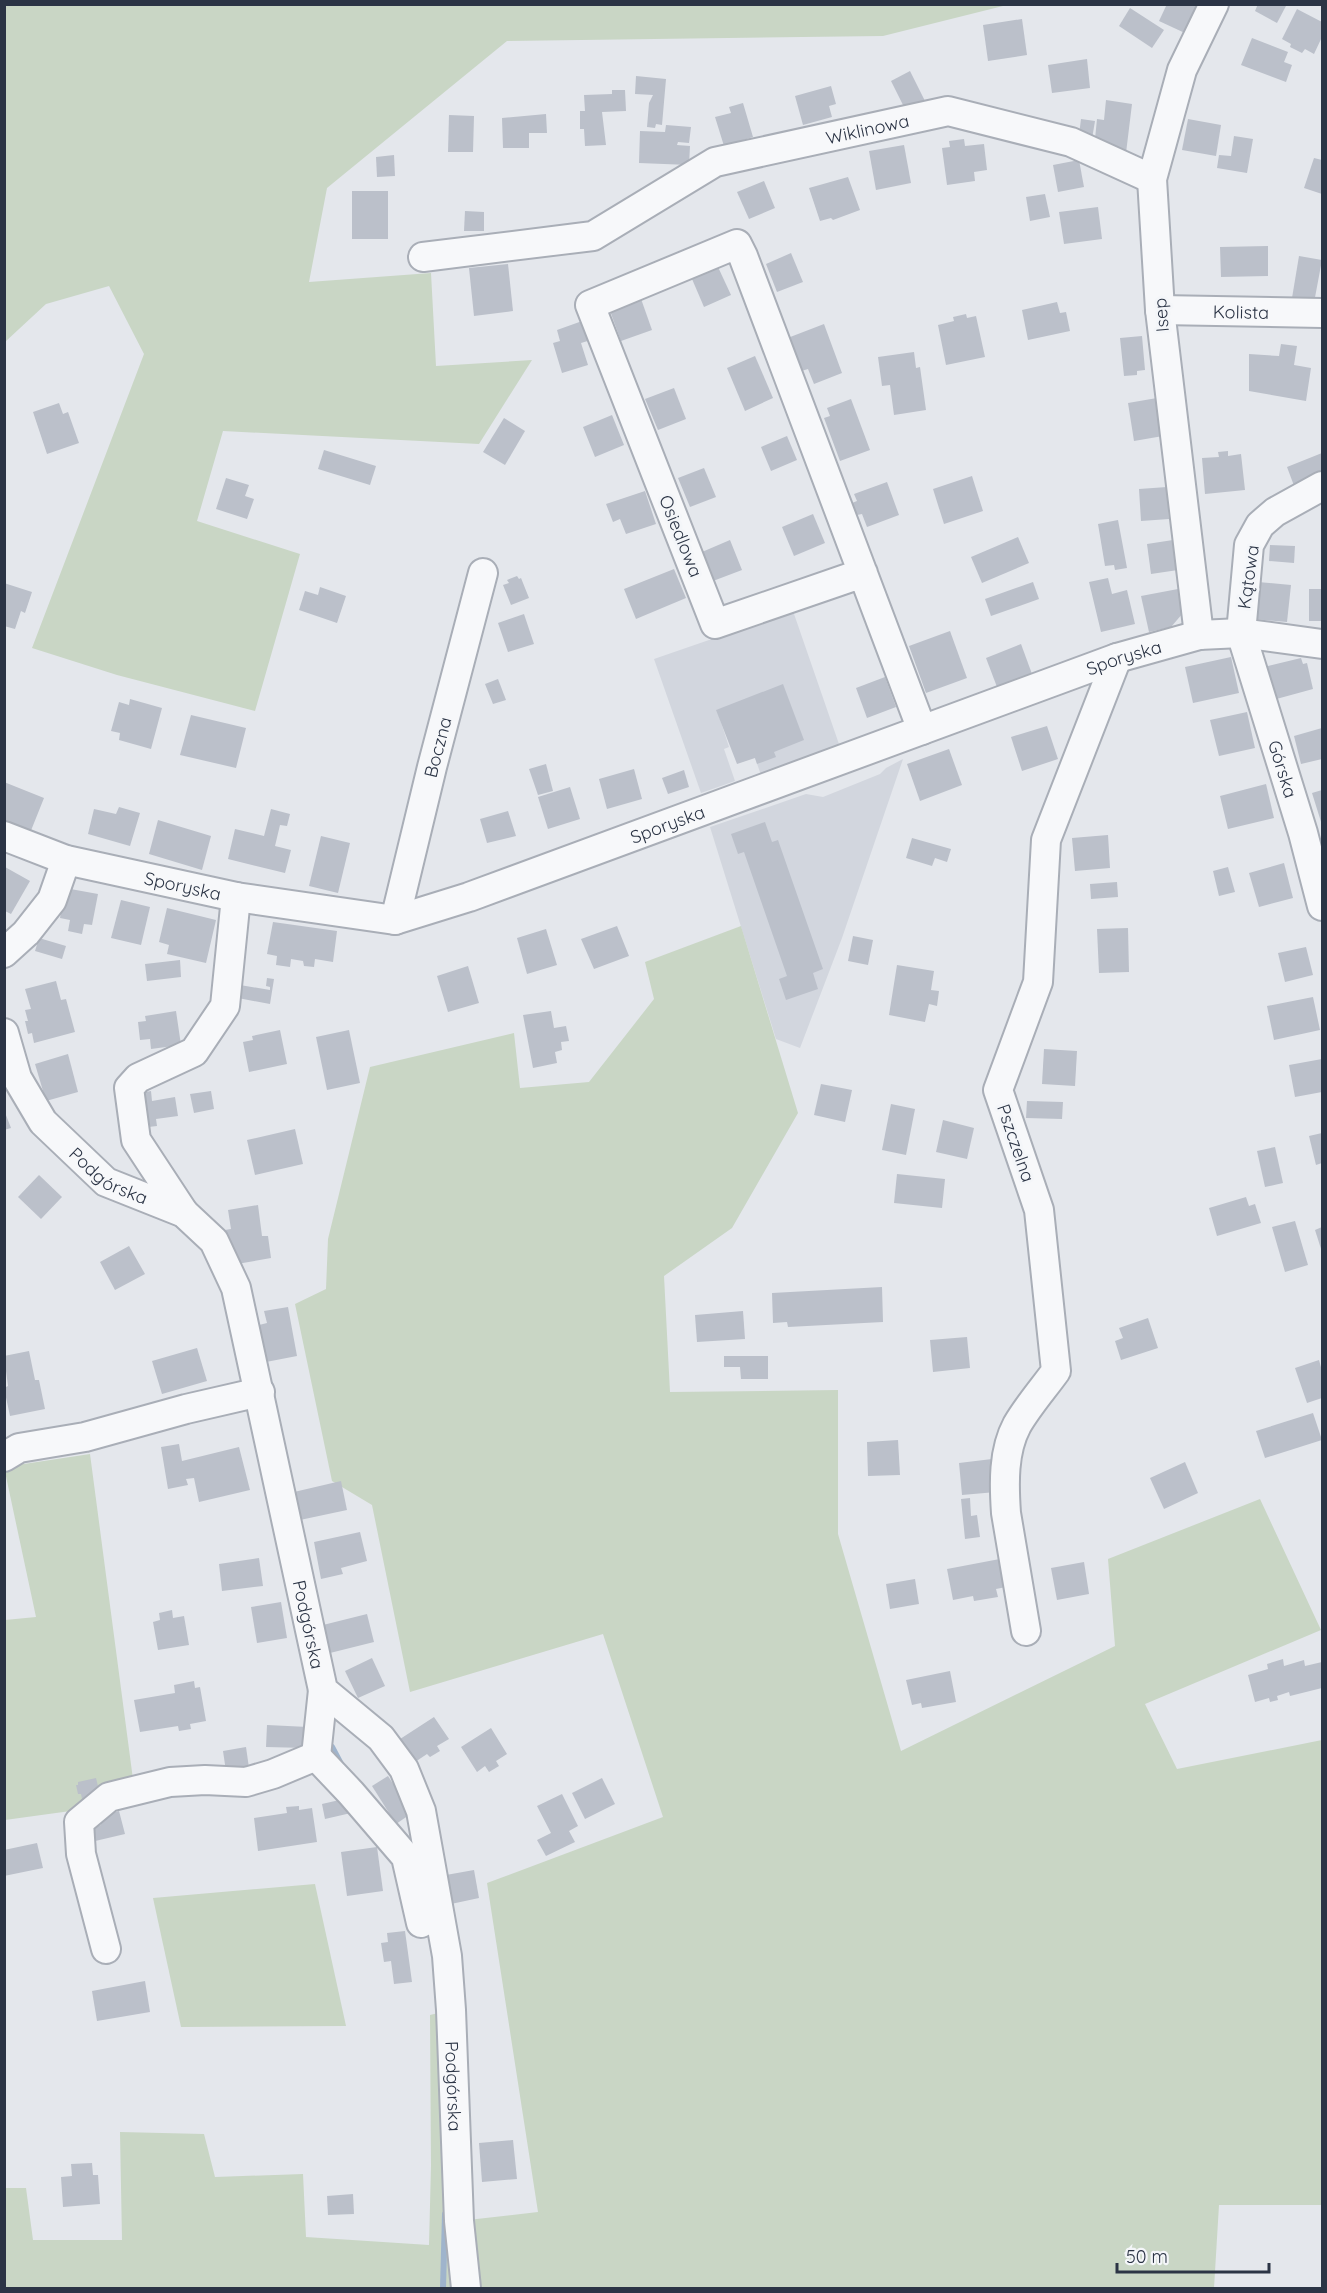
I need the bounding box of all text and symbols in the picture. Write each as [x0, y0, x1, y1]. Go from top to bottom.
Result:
street label: Wiklinowa [824, 108, 911, 149]
street label: Isep [1148, 297, 1174, 333]
street label: Kolista [1213, 299, 1269, 324]
street label: Osiedlowa [654, 492, 708, 580]
street label: Kątowa [1232, 543, 1264, 611]
street label: Sporyska [1083, 635, 1164, 680]
street label: Boczna [418, 714, 456, 780]
street label: Górska [1263, 737, 1303, 801]
street label: Sporyska [627, 800, 708, 848]
street label: Sporyska [142, 866, 223, 905]
street label: Pszczelna [992, 1101, 1040, 1185]
street label: Podgórska [65, 1142, 151, 1209]
street label: Podgórska [288, 1578, 330, 1671]
street label: Podgórska [441, 2041, 467, 2132]
scale bar [1117, 2236, 1268, 2274]
text: 50 m [1126, 2245, 1168, 2268]

